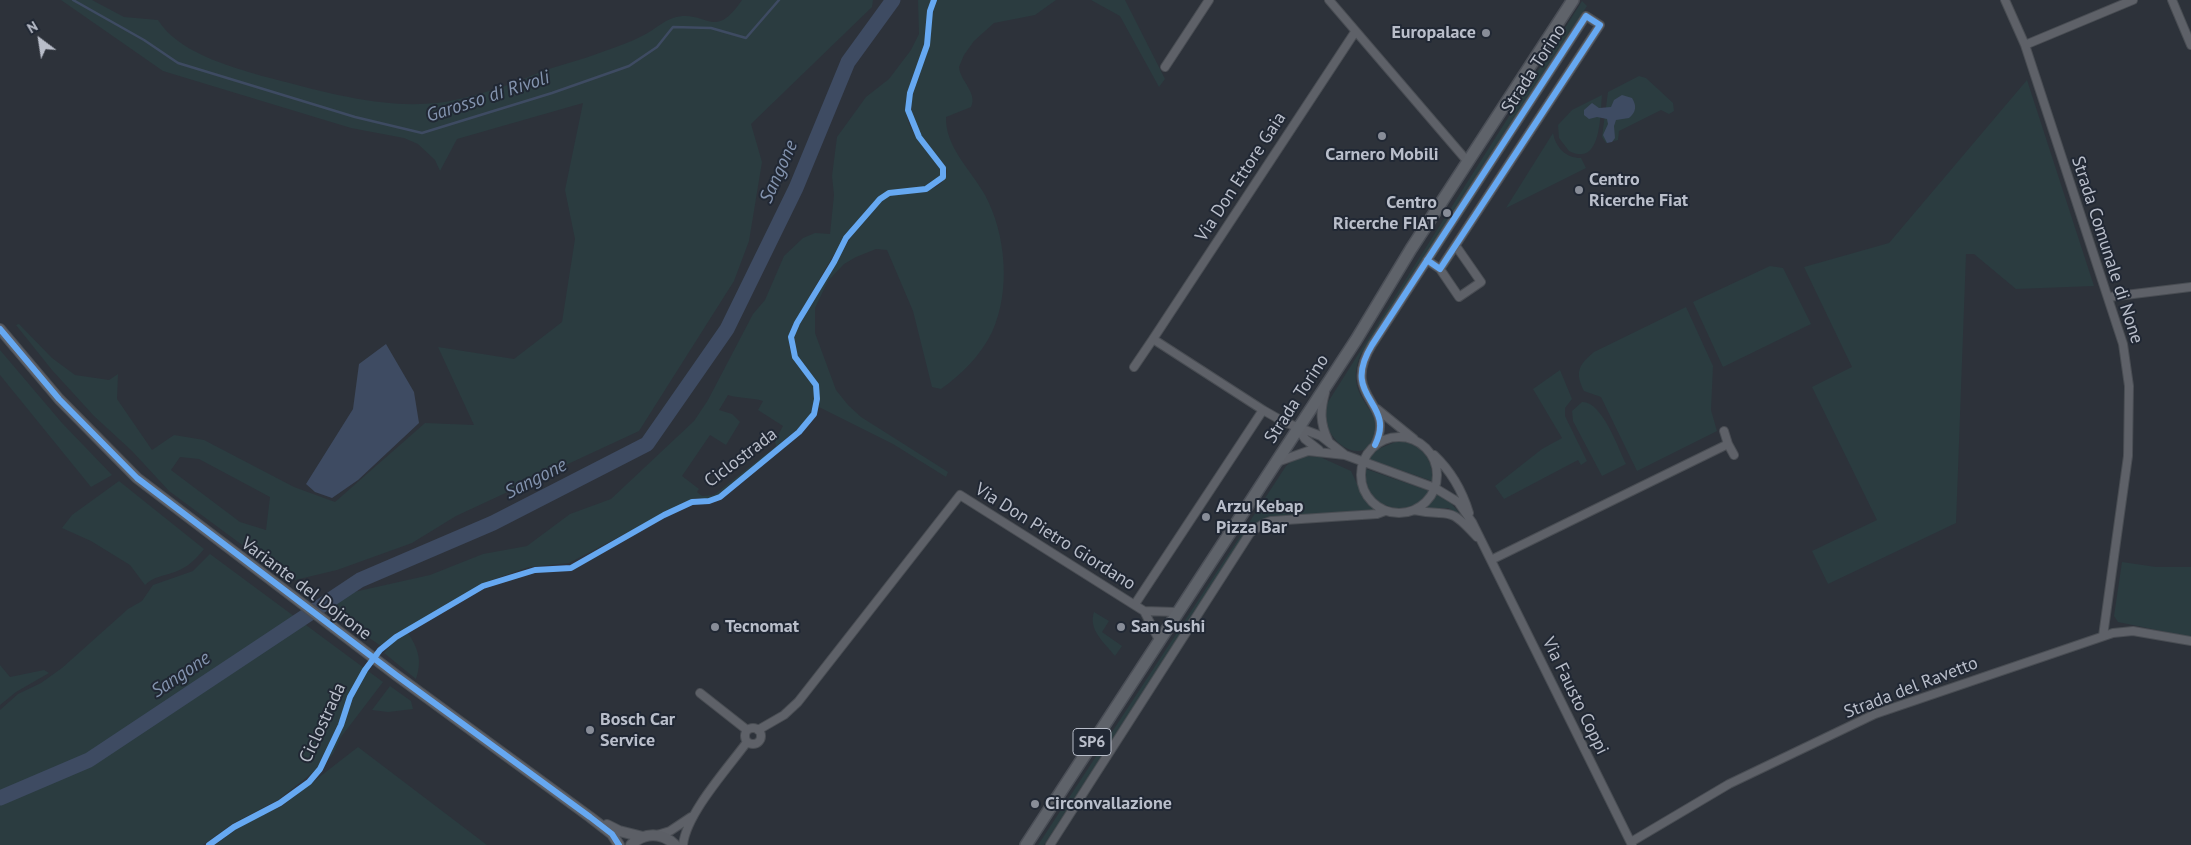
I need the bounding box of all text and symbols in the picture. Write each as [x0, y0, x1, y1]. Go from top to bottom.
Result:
north arrow [15, 15, 65, 65]
text: N [24, 17, 41, 37]
street label: Strada Torino [1497, 20, 1571, 118]
place label: Europalace [1391, 22, 1476, 44]
marker: Europalace [1480, 27, 1492, 39]
water label: Garosso di Rivoli [423, 66, 553, 128]
street label: Via Don Ettore Gaia [1191, 108, 1291, 246]
marker: Carnero Mobili [1376, 130, 1388, 142]
water label: Sangone [755, 137, 803, 207]
place label: Carnero Mobili [1325, 144, 1439, 166]
street label: Strada Comunale di None [2066, 154, 2148, 346]
place label: Centro Ricerche Fiat [1589, 169, 1688, 212]
marker: Centro Ricerche Fiat [1573, 184, 1585, 196]
place label: Centro Ricerche FIAT [1333, 192, 1437, 234]
marker: Centro Ricerche FIAT [1441, 207, 1453, 219]
street label: Strada Torino [1260, 350, 1334, 448]
street label: Ciclostrada [700, 424, 782, 492]
water label: Sangone [501, 454, 571, 504]
street label: Via Don Pietro Giordano [971, 479, 1139, 595]
place label: Arzu Kebap Pizza Bar [1216, 496, 1303, 538]
marker: Arzu Kebap Pizza Bar [1200, 511, 1212, 523]
street label: Variante del Dojrone [237, 533, 375, 645]
place label: Tecnomat [725, 616, 799, 638]
place label: San Sushi [1131, 616, 1205, 638]
marker: Tecnomat [709, 621, 721, 633]
marker: San Sushi [1115, 621, 1127, 633]
street label: Via Fausto Coppi [1537, 634, 1613, 758]
water label: Sangone [147, 647, 215, 703]
street label: Strada del Ravetto [1841, 653, 1981, 723]
street label: Ciclostrada [295, 680, 351, 766]
place label: Bosch Car Service [600, 709, 675, 752]
marker: Bosch Car Service [584, 724, 596, 736]
road number: SP6 [1073, 729, 1111, 756]
place label: Circonvallazione [1045, 793, 1172, 815]
marker: Circonvallazione [1029, 798, 1041, 810]

